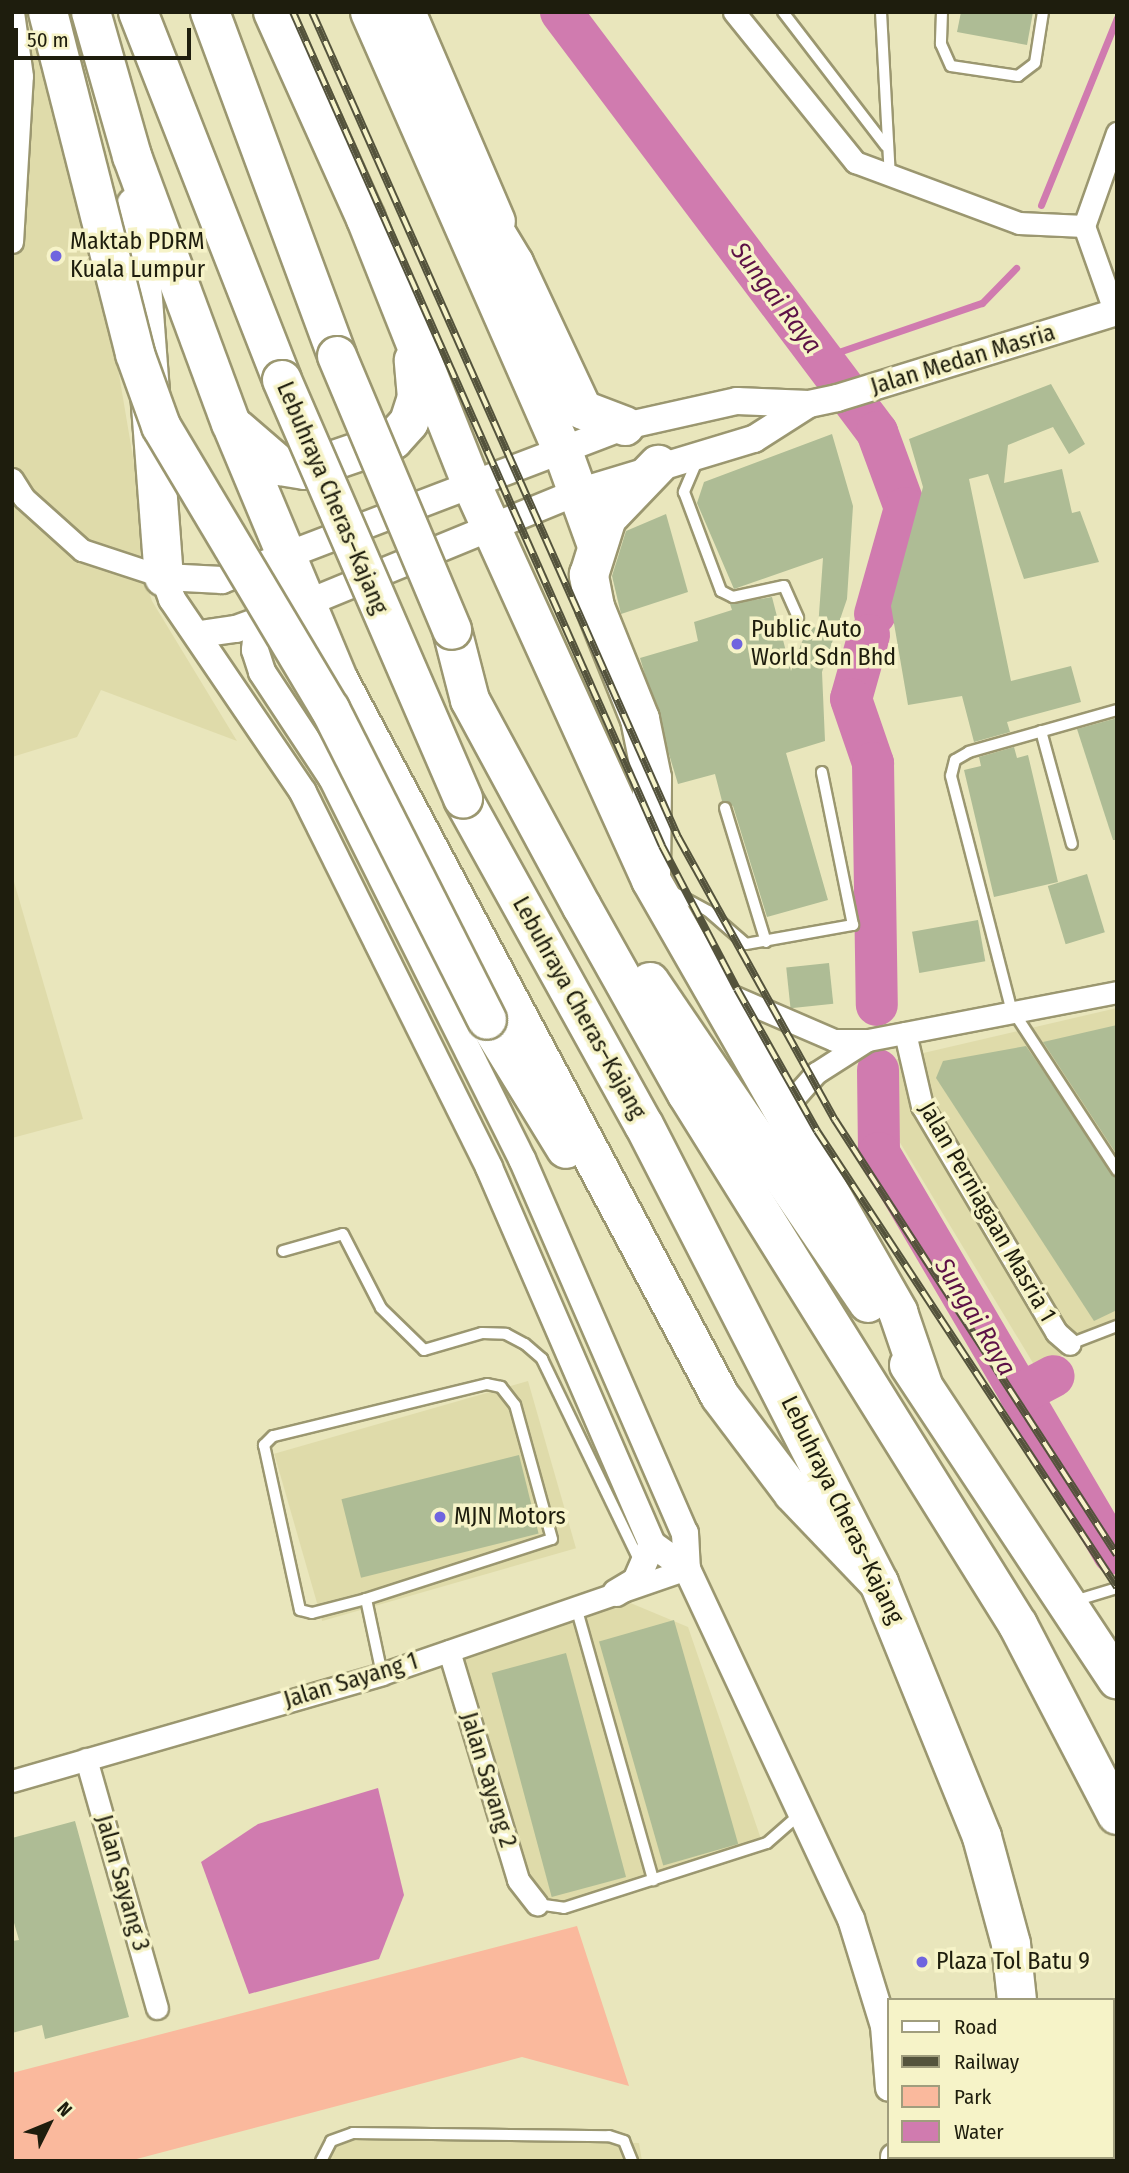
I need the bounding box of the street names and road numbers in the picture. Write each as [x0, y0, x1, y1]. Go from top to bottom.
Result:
street label: Jalan Medan Masria [867, 318, 1059, 402]
street label: Lebuhraya Cheras–Kajang [270, 378, 394, 618]
street label: Lebuhraya Cheras–Kajang [506, 892, 652, 1124]
street label: Jalan Perniagaan Masria 1 [912, 1097, 1062, 1327]
street label: Lebuhraya Cheras–Kajang [774, 1392, 910, 1628]
street label: Jalan Sayang 1 [280, 1647, 422, 1715]
street label: Jalan Sayang 2 [454, 1709, 522, 1851]
street label: Jalan Sayang 3 [89, 1812, 155, 1954]

